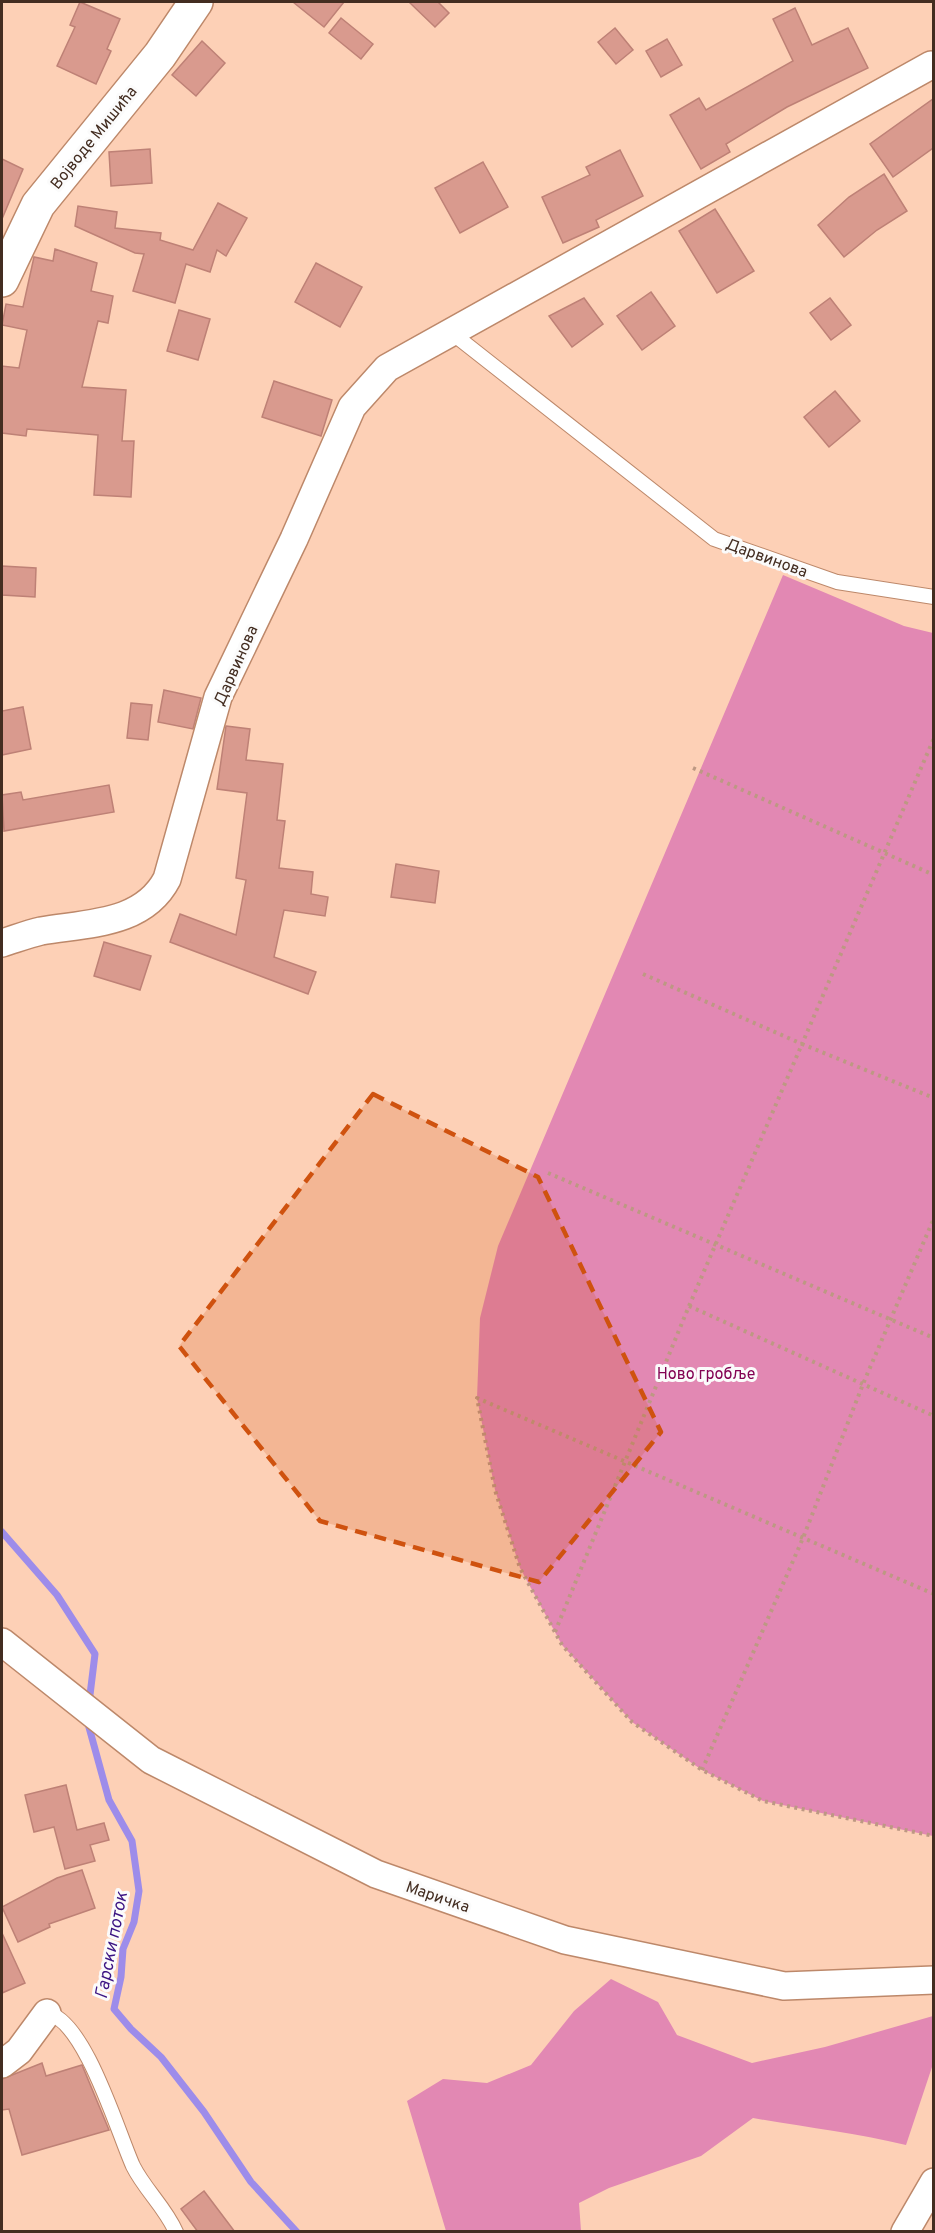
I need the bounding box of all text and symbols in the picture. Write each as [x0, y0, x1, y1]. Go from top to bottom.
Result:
street label: Војводе Мишића [47, 83, 142, 194]
street label: Дарвинова [723, 535, 810, 583]
street label: Дарвинова [210, 623, 263, 709]
park label: Ново гробље [657, 1365, 755, 1385]
street label: Маричка [403, 1878, 472, 1918]
water label: Гарски поток [91, 1889, 134, 2001]

